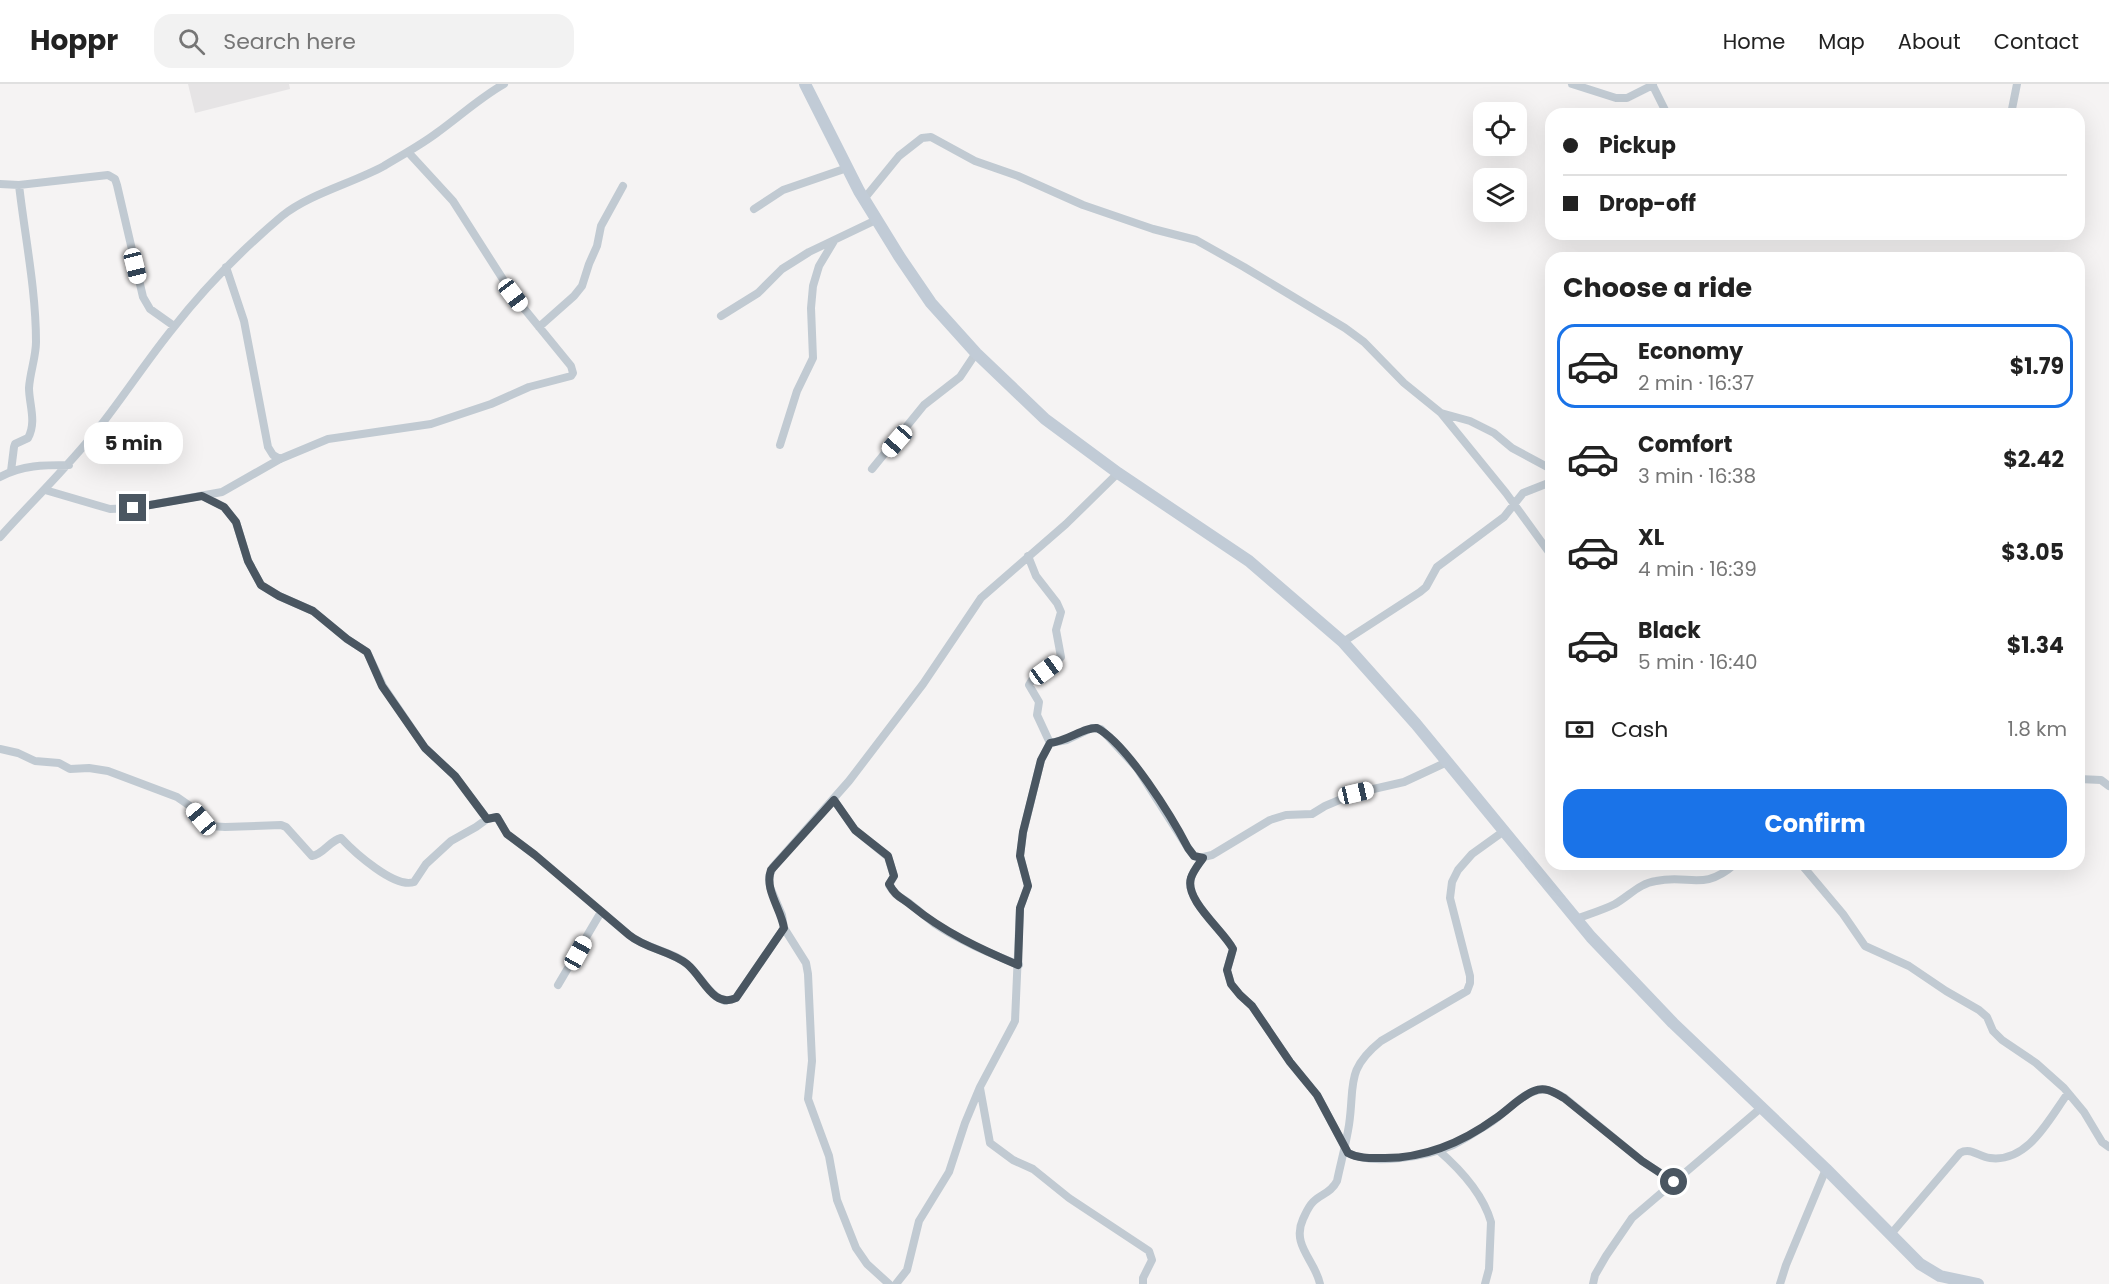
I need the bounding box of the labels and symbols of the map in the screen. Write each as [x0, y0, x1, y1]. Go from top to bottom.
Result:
car [122, 246, 148, 286]
car [495, 275, 531, 315]
callout: 5 min [84, 421, 182, 463]
car [878, 422, 916, 460]
route end [119, 494, 146, 521]
car [1026, 652, 1066, 688]
car [1336, 780, 1376, 806]
car [183, 799, 219, 839]
car [561, 933, 595, 973]
route start [1660, 1168, 1687, 1195]

